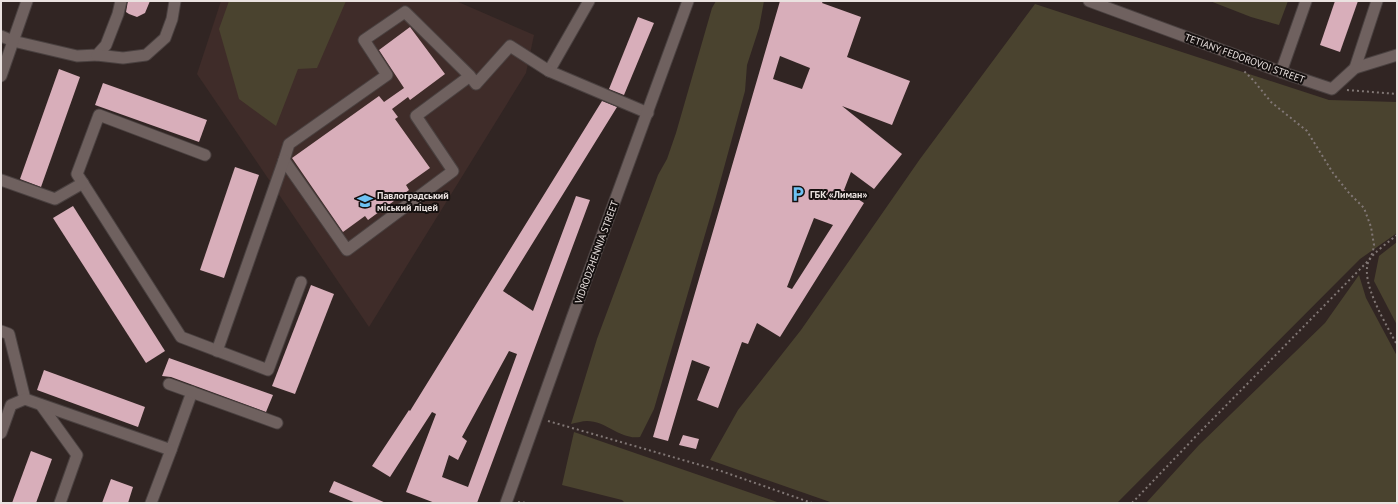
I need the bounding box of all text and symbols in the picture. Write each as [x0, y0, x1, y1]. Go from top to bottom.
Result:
street label: TETIANY FEDOROVOI STREET [1183, 31, 1307, 86]
parking icon: ГБК «Лиман» [789, 185, 807, 203]
place label: ГБК «Лиман» [810, 188, 867, 201]
place label: Павлоградський міський ліцей [377, 189, 449, 214]
school or university icon: Павлоградський міський ліцей [356, 192, 374, 210]
street label: VIDRODZHENNIA STREET [571, 198, 621, 306]

